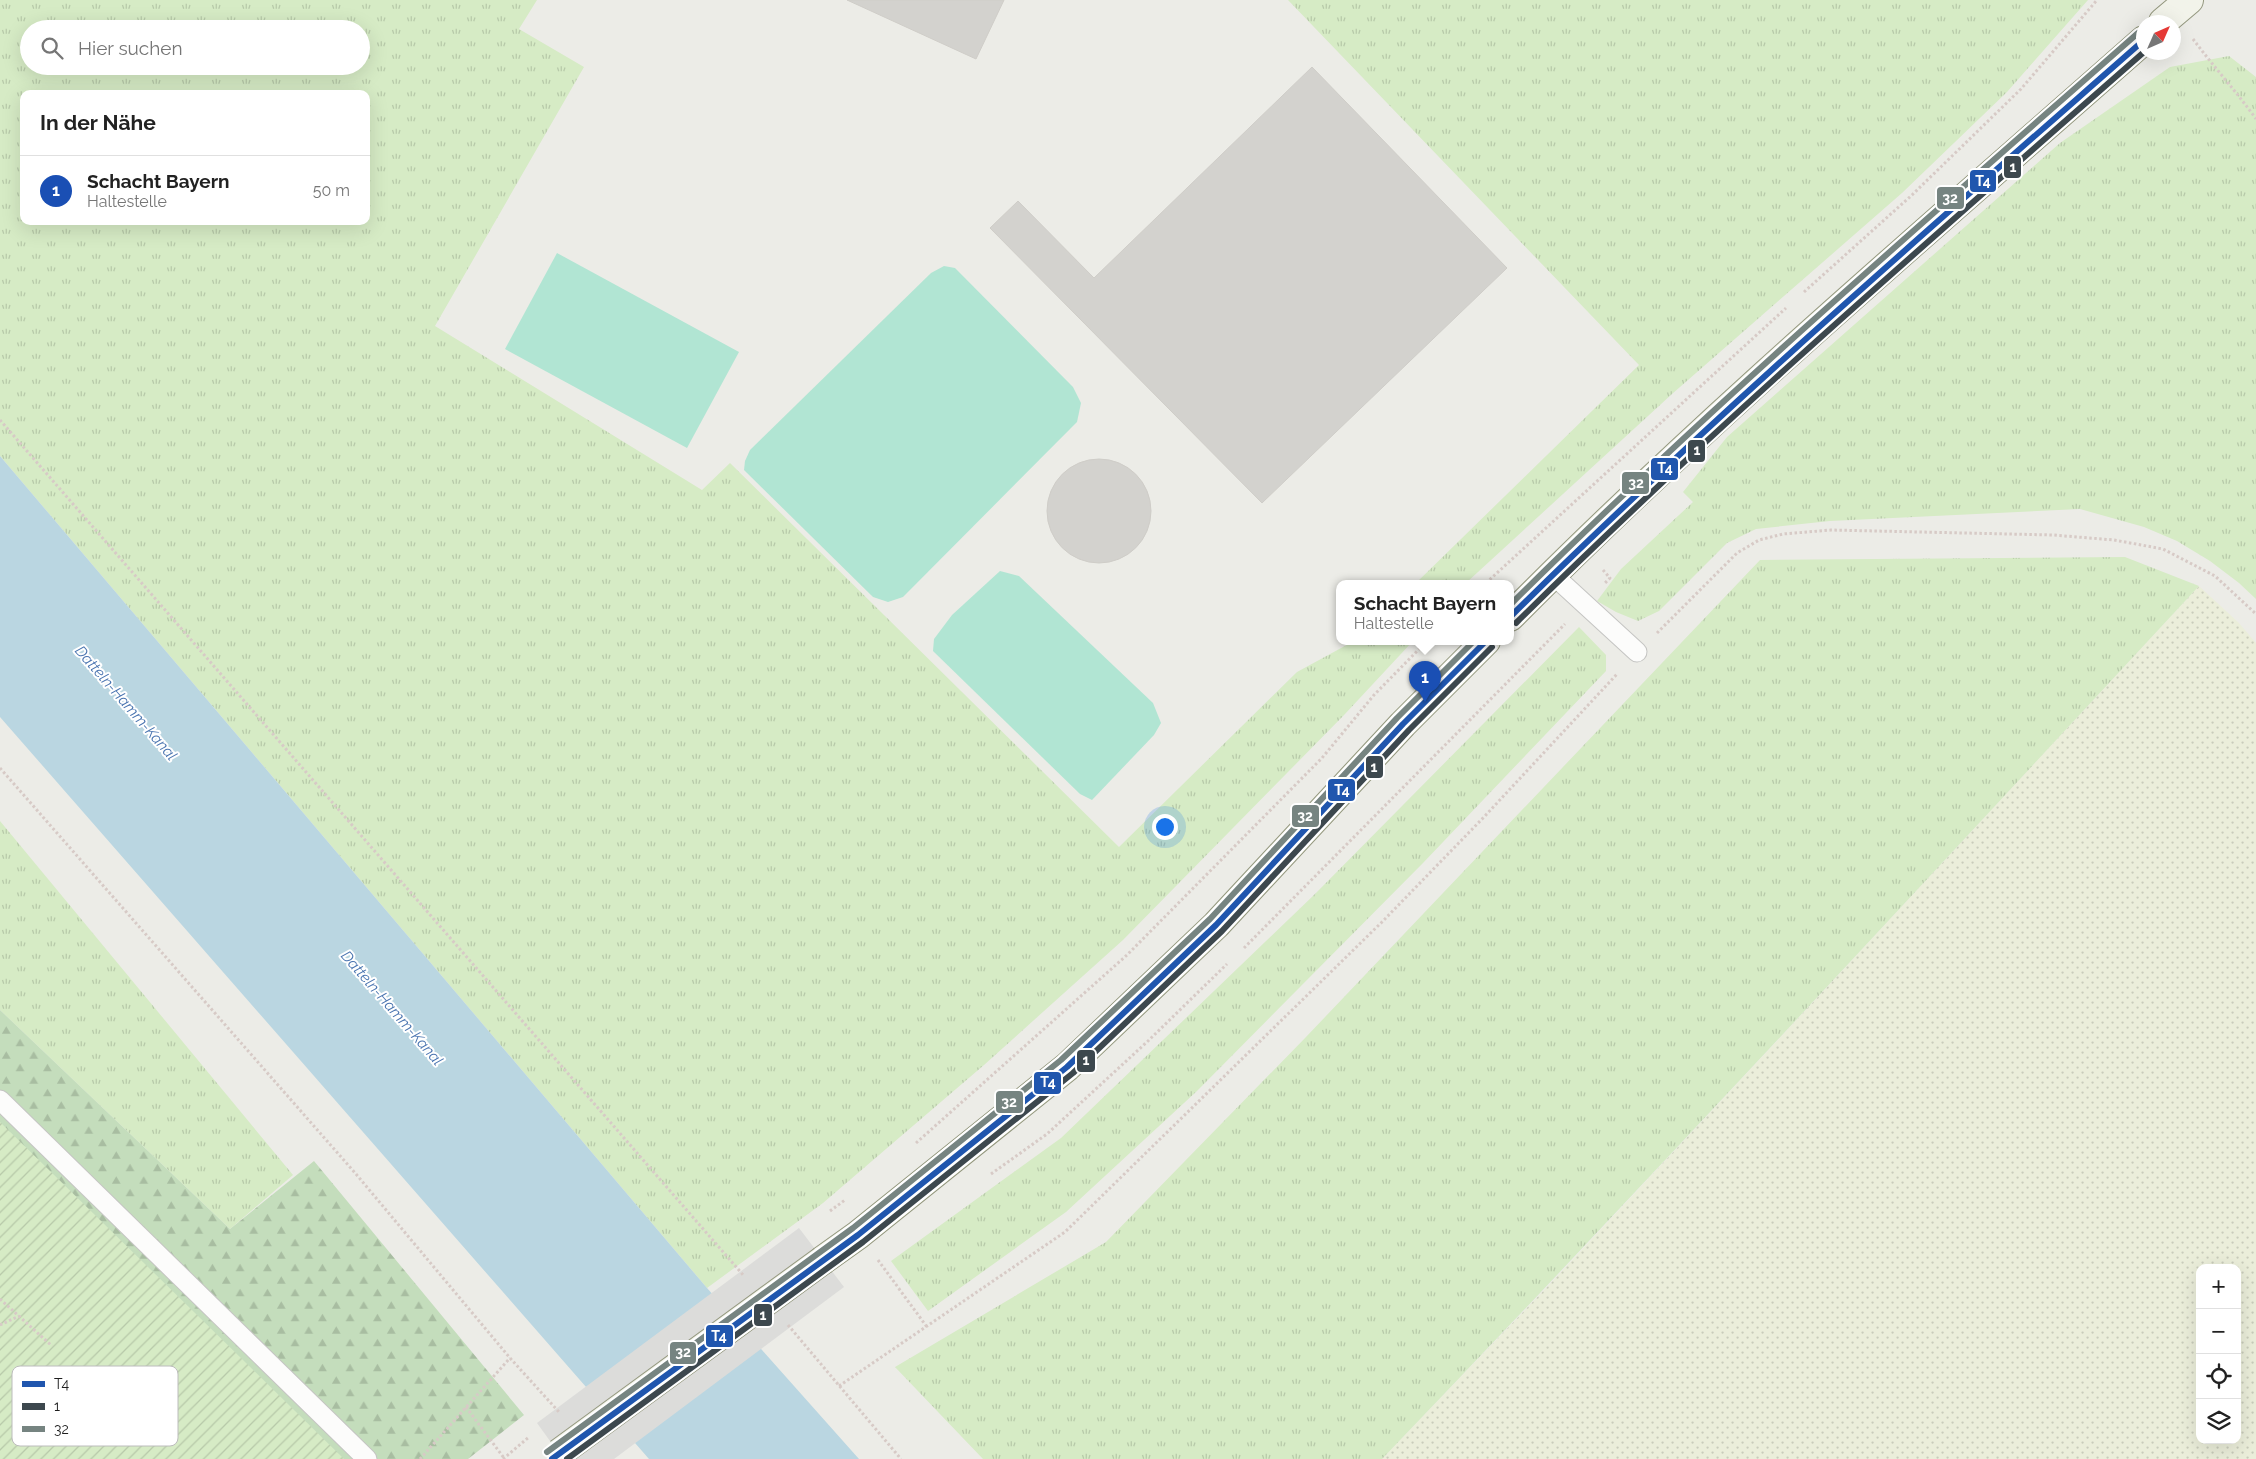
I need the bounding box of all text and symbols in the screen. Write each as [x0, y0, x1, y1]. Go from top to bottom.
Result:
north arrow [2136, 15, 2181, 60]
search box [20, 20, 370, 75]
icon: search [38, 34, 66, 62]
text: Hier suchen [78, 37, 183, 59]
text: In der Nähe [40, 110, 156, 135]
line badge: 1 [2003, 155, 2022, 179]
text: 1 [2010, 159, 2017, 175]
line badge: T4 [1969, 169, 1997, 193]
text: Schacht Bayern [87, 170, 230, 192]
text: T4 [1975, 173, 1991, 189]
text: 1 [52, 181, 60, 200]
text: 50 m [313, 181, 350, 200]
line badge: 32 [1936, 186, 1965, 210]
text: 32 [1942, 190, 1958, 206]
text: Haltestelle [87, 192, 167, 211]
line badge: 1 [1687, 439, 1706, 463]
text: 1 [1694, 442, 1701, 458]
line badge: T4 [1650, 457, 1679, 481]
text: T4 [1657, 460, 1673, 476]
line badge: 32 [1621, 471, 1650, 495]
text: 32 [1628, 475, 1644, 491]
popup [1336, 580, 1514, 645]
text: Schacht Bayern [1354, 592, 1496, 614]
text: Haltestelle [1354, 614, 1434, 633]
water label: Datteln-Hamm-Kanal [71, 642, 181, 764]
pin: 1 [1409, 661, 1441, 702]
line badge: 1 [1365, 755, 1384, 779]
text: 1 [1371, 759, 1378, 775]
line badge: T4 [1327, 778, 1356, 802]
text: T4 [1334, 782, 1350, 798]
line badge: 32 [1291, 804, 1320, 828]
text: 32 [1297, 808, 1313, 824]
your location [1152, 814, 1178, 840]
water label: Datteln-Hamm-Kanal [337, 947, 447, 1069]
line badge: 1 [1076, 1049, 1096, 1073]
text: 1 [1083, 1052, 1090, 1068]
line badge: T4 [1033, 1071, 1062, 1095]
text: T4 [1040, 1074, 1056, 1090]
line badge: 32 [995, 1090, 1024, 1114]
text: 32 [1001, 1094, 1017, 1110]
map controls [2196, 1264, 2241, 1444]
button: + [2196, 1264, 2241, 1309]
line badge: 1 [753, 1303, 773, 1327]
text: 1 [760, 1307, 767, 1323]
button: − [2196, 1309, 2241, 1354]
line badge: T4 [705, 1324, 734, 1348]
text: T4 [711, 1328, 727, 1344]
line badge: 32 [669, 1341, 697, 1365]
text: 32 [675, 1344, 691, 1360]
button: locate [2196, 1354, 2241, 1399]
legend [12, 1366, 178, 1446]
text: T4 [54, 1376, 69, 1392]
text: 1 [54, 1398, 60, 1414]
button: layers [2196, 1399, 2241, 1444]
text: 32 [54, 1421, 69, 1437]

